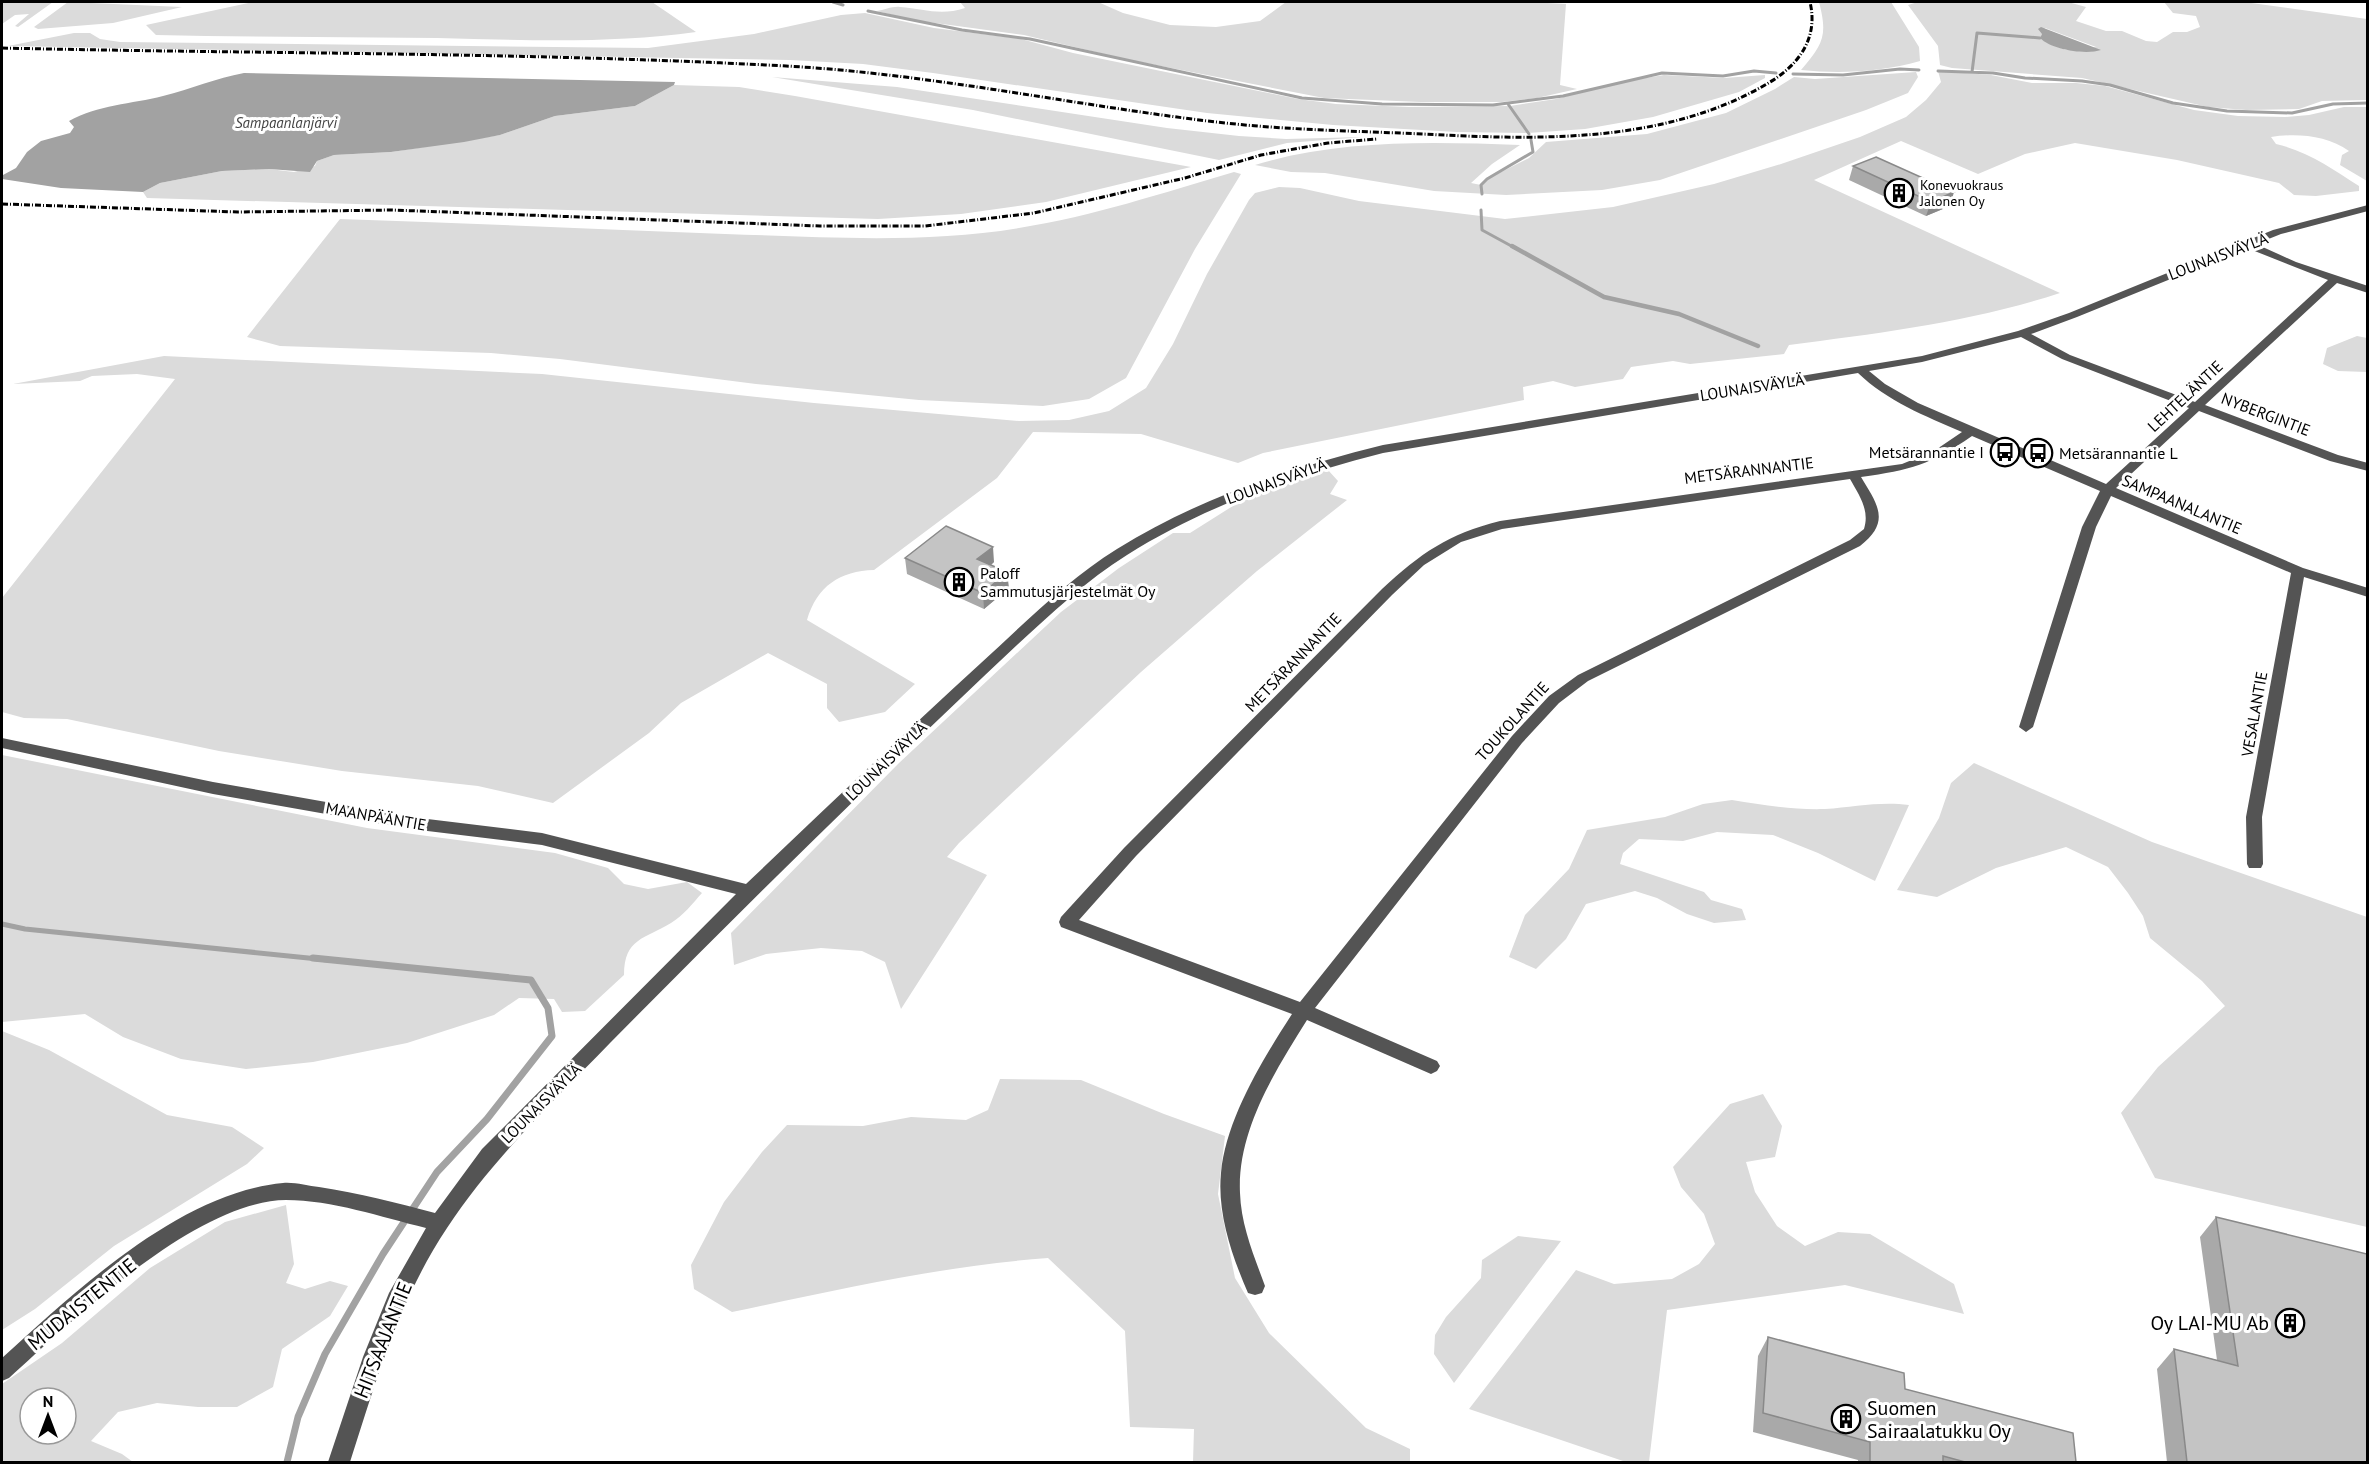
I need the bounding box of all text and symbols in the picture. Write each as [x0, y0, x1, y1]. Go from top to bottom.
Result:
water label: Sampaanlanjärvi [235, 113, 338, 132]
place label: Konevuokraus Jalonen Oy [1919, 176, 2004, 210]
building icon: Konevuokraus Jalonen Oy [1883, 177, 1915, 209]
street label: LOUNAISVÄYLÄ [2165, 228, 2271, 284]
street label: LEHTELÄNTIE [2143, 356, 2227, 436]
street label: LOUNAISVÄYLÄ [1698, 369, 1806, 405]
street label: NYBERGINTIE [2219, 388, 2313, 440]
bus stop icon: Metsärannantie I [1989, 436, 2021, 468]
bus stop icon: Metsärannantie L [2022, 437, 2054, 469]
place label: Metsärannantie I [1869, 442, 1984, 462]
place label: Metsärannantie L [2059, 443, 2178, 463]
street label: METSÄRANNANTIE [1683, 452, 1815, 488]
street label: LOUNAISVÄYLÄ [1223, 453, 1329, 508]
street label: SAMPAANALANTIE [2119, 470, 2245, 538]
place label: Paloff Sammutusjärjestelmät Oy [980, 563, 1156, 601]
building icon: Paloff Sammutusjärjestelmät Oy [943, 566, 975, 598]
street label: METSÄRANNANTIE [1241, 608, 1345, 716]
street label: VESALANTIE [2236, 670, 2271, 759]
street label: TOUKOLANTIE [1471, 677, 1553, 765]
street label: LOUNAISVÄYLÄ [841, 717, 931, 805]
street label: MAANPÄÄNTIE [324, 797, 428, 835]
street label: LOUNAISVÄYLÄ [497, 1058, 586, 1147]
street label: MUDAISTENTIE [22, 1252, 142, 1356]
street label: HITSAAJANTIE [348, 1278, 418, 1402]
building icon: Oy LAI-MU Ab [2274, 1307, 2306, 1339]
place label: Oy LAI-MU Ab [2150, 1310, 2269, 1336]
north arrow [18, 1386, 78, 1446]
text: N [43, 1391, 53, 1411]
place label: Suomen Sairaalatukku Oy [1867, 1395, 2011, 1444]
building icon: Suomen Sairaalatukku Oy [1830, 1403, 1862, 1435]

